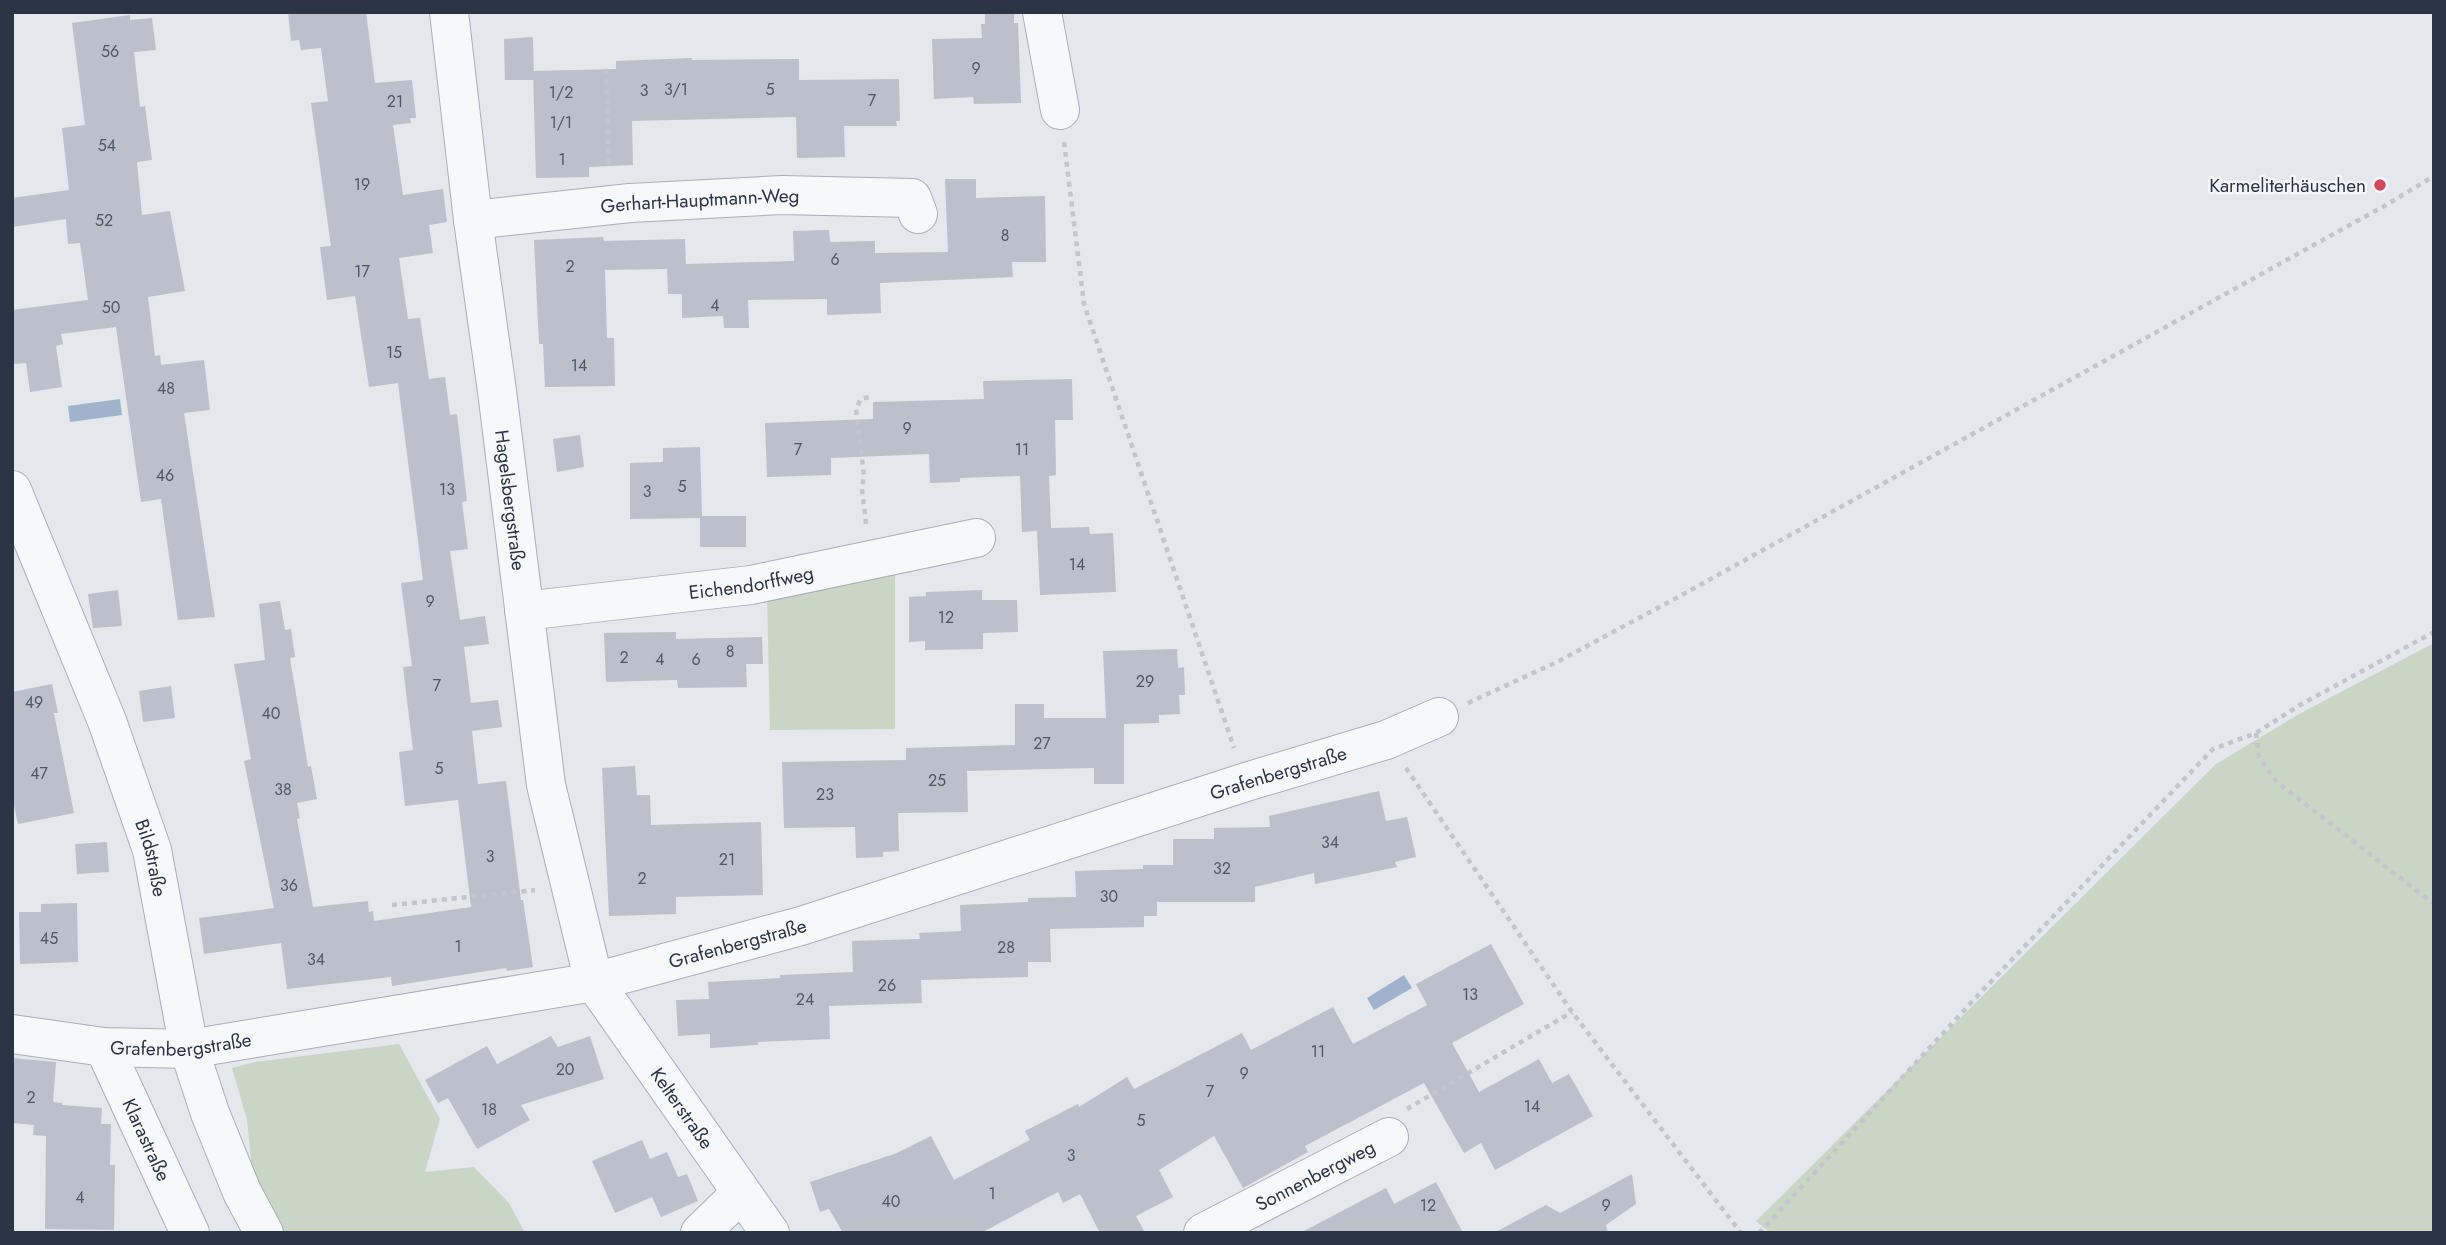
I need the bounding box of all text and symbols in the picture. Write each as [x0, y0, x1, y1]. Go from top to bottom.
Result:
house number: 56 [101, 40, 119, 63]
house number: 9 [971, 57, 981, 80]
house number: 3/1 [664, 78, 688, 101]
house number: 5 [765, 78, 775, 101]
house number: 3 [640, 79, 649, 102]
house number: 1/2 [549, 81, 573, 104]
house number: 7 [868, 89, 877, 112]
house number: 21 [387, 90, 403, 113]
house number: 1/1 [550, 111, 572, 134]
house number: 54 [98, 134, 116, 157]
house number: 1 [558, 148, 566, 171]
place label: Karmeliterhäuschen [2209, 172, 2366, 199]
house number: 19 [354, 173, 370, 196]
marker: Karmeliterhäuschen [2372, 177, 2388, 193]
street label: Gerhart-Hauptmann-Weg [599, 181, 800, 220]
house number: 52 [95, 209, 113, 232]
house number: 8 [1001, 224, 1009, 247]
house number: 6 [830, 248, 840, 271]
house number: 2 [565, 255, 575, 278]
house number: 17 [354, 260, 370, 283]
house number: 4 [710, 294, 720, 317]
house number: 50 [102, 296, 120, 319]
house number: 15 [386, 341, 402, 364]
house number: 14 [571, 354, 587, 377]
house number: 48 [157, 377, 175, 400]
house number: 9 [902, 417, 912, 440]
street label: Hagelsbergstraße [488, 428, 533, 572]
house number: 7 [794, 438, 803, 461]
house number: 11 [1015, 438, 1029, 461]
house number: 46 [156, 464, 174, 487]
house number: 5 [677, 475, 687, 498]
house number: 13 [439, 478, 455, 501]
house number: 3 [643, 480, 652, 503]
house number: 14 [1069, 553, 1085, 576]
street label: Eichendorffweg [687, 559, 816, 606]
house number: 9 [425, 590, 435, 613]
house number: 12 [938, 606, 954, 629]
house number: 8 [726, 640, 734, 663]
house number: 2 [619, 646, 629, 669]
house number: 4 [655, 648, 665, 671]
house number: 6 [691, 648, 701, 671]
house number: 29 [1136, 670, 1154, 693]
house number: 7 [433, 674, 442, 697]
house number: 49 [25, 691, 43, 714]
house number: 40 [262, 702, 280, 725]
house number: 27 [1033, 732, 1051, 755]
street label: Grafenbergstraße [1206, 739, 1350, 806]
house number: 5 [434, 757, 444, 780]
house number: 47 [30, 762, 48, 785]
house number: 25 [928, 769, 946, 792]
house number: 38 [274, 778, 292, 801]
house number: 23 [816, 783, 834, 806]
street label: Bildstraße [129, 815, 174, 899]
house number: 34 [1321, 831, 1339, 854]
house number: 3 [486, 845, 495, 868]
house number: 21 [719, 848, 735, 871]
house number: 32 [1213, 857, 1231, 880]
house number: 2 [637, 867, 647, 890]
house number: 36 [280, 874, 298, 897]
house number: 30 [1100, 885, 1118, 908]
street label: Grafenbergstraße [665, 912, 810, 975]
house number: 45 [40, 927, 58, 950]
house number: 1 [454, 935, 462, 958]
house number: 28 [997, 936, 1015, 959]
house number: 34 [307, 948, 325, 971]
house number: 26 [878, 974, 896, 997]
house number: 13 [1462, 983, 1478, 1006]
house number: 24 [796, 988, 814, 1011]
street label: Grafenbergstraße [110, 1025, 254, 1063]
house number: 11 [1311, 1040, 1325, 1063]
house number: 20 [556, 1058, 574, 1081]
street label: Kelterstraße [645, 1062, 721, 1154]
house number: 9 [1239, 1062, 1249, 1085]
house number: 7 [1206, 1080, 1215, 1103]
house number: 2 [26, 1086, 36, 1109]
street label: Klarastraße [116, 1094, 178, 1186]
house number: 14 [1524, 1095, 1540, 1118]
house number: 18 [481, 1098, 497, 1121]
house number: 5 [1136, 1109, 1146, 1132]
street label: Sonnenbergweg [1250, 1133, 1380, 1217]
house number: 3 [1067, 1144, 1076, 1167]
house number: 1 [988, 1182, 996, 1205]
house number: 4 [75, 1186, 85, 1209]
house number: 40 [882, 1190, 900, 1213]
house number: 12 [1420, 1194, 1436, 1217]
house number: 9 [1601, 1194, 1611, 1217]

